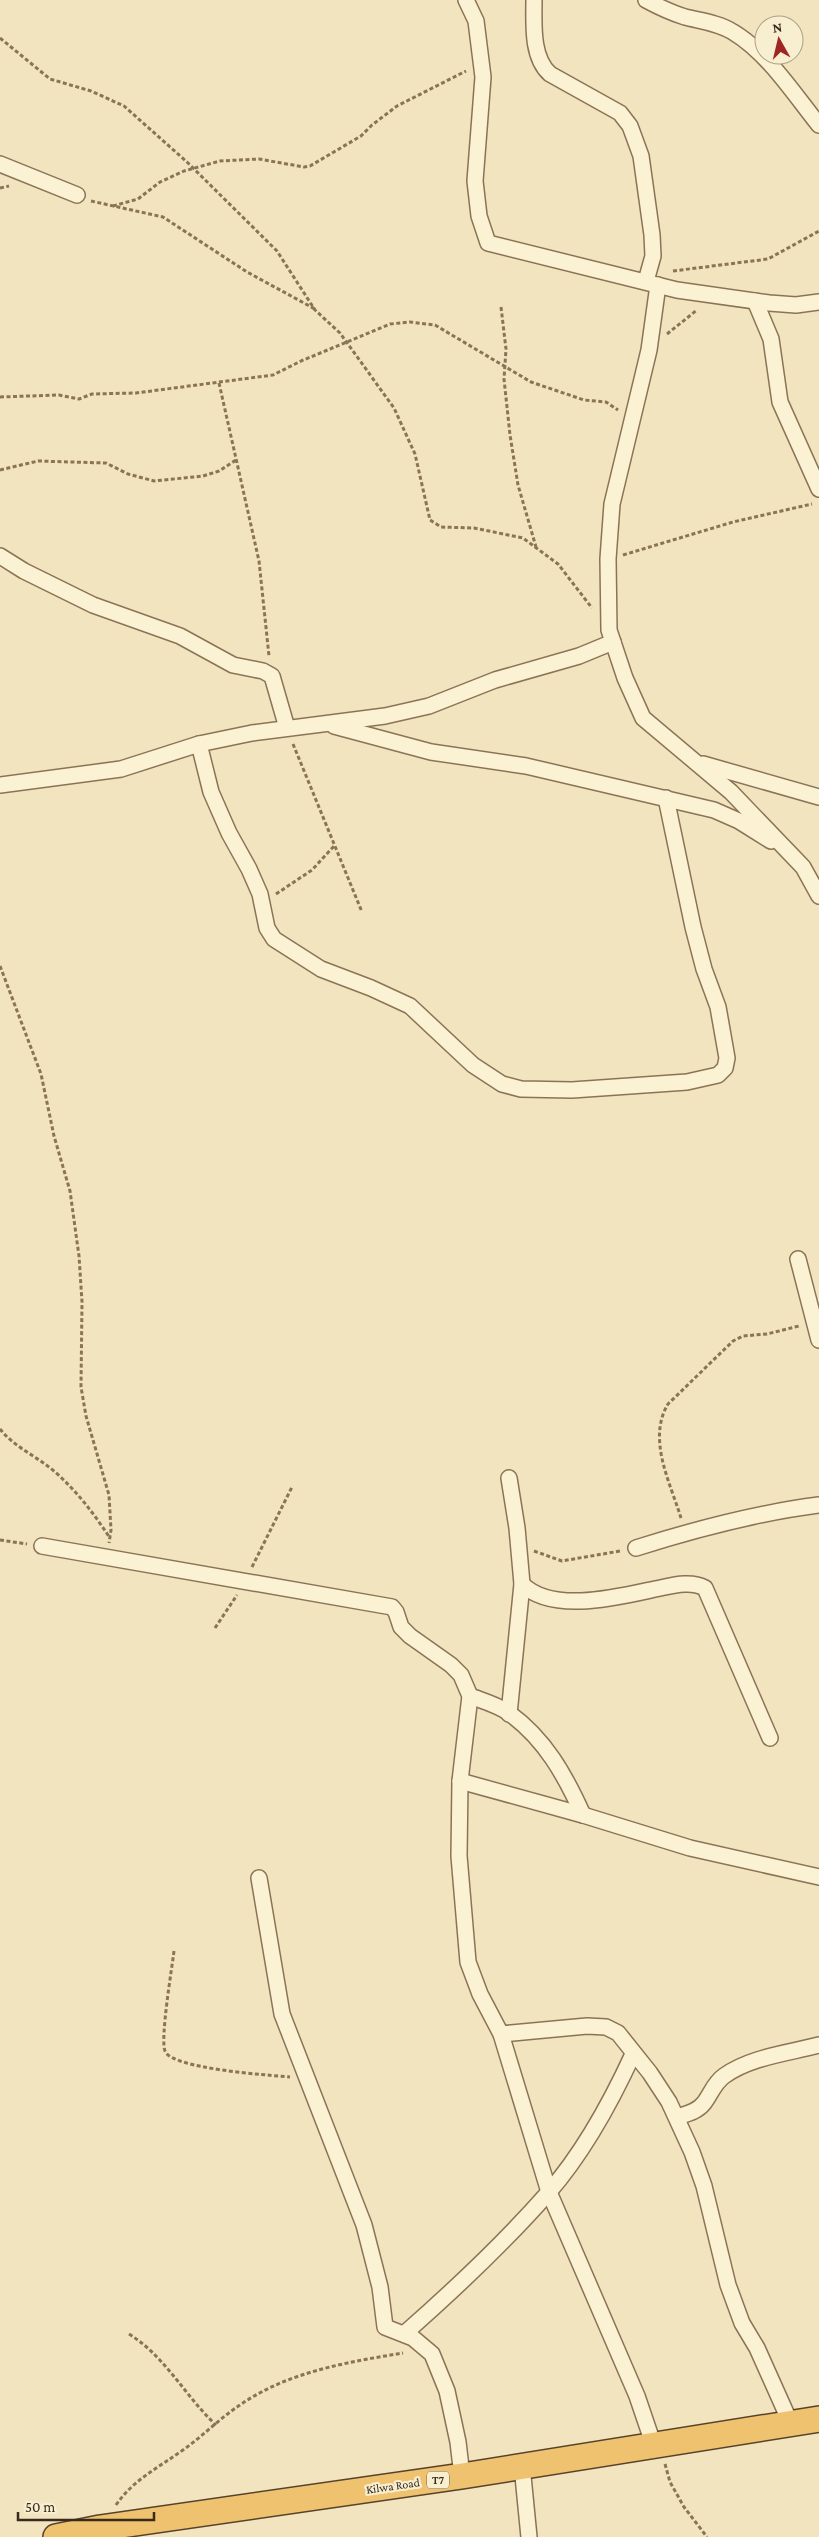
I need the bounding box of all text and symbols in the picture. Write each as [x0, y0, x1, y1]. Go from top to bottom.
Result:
north arrow [754, 15, 804, 65]
text: N [771, 18, 783, 36]
road number: T7 [427, 2472, 449, 2488]
street label: Kilwa Road [365, 2475, 421, 2497]
scale bar [18, 2490, 154, 2522]
text: 50 m [25, 2499, 55, 2515]

